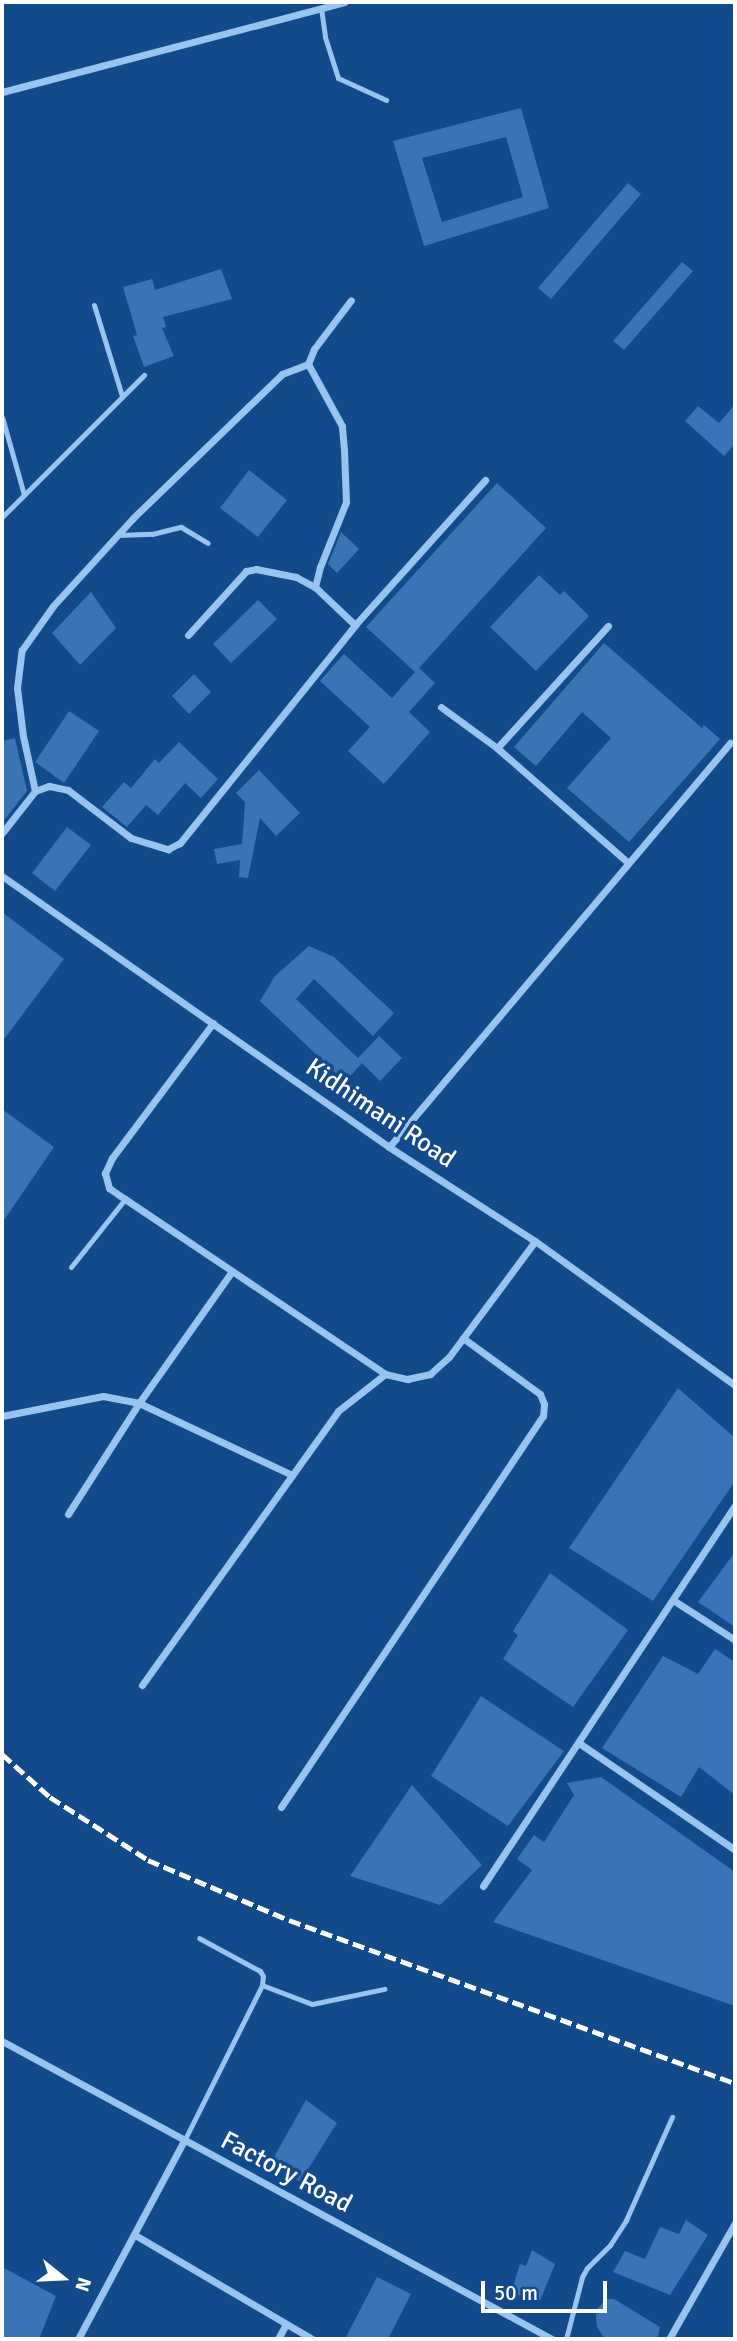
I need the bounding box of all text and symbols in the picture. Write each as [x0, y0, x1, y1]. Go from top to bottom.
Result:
street label: Kidhimani Road [299, 1052, 461, 1176]
street label: Factory Road [215, 2125, 357, 2221]
north arrow [28, 2243, 98, 2313]
scale bar [485, 2268, 611, 2312]
text: N [70, 2274, 96, 2294]
text: 50 m [494, 2280, 538, 2306]

